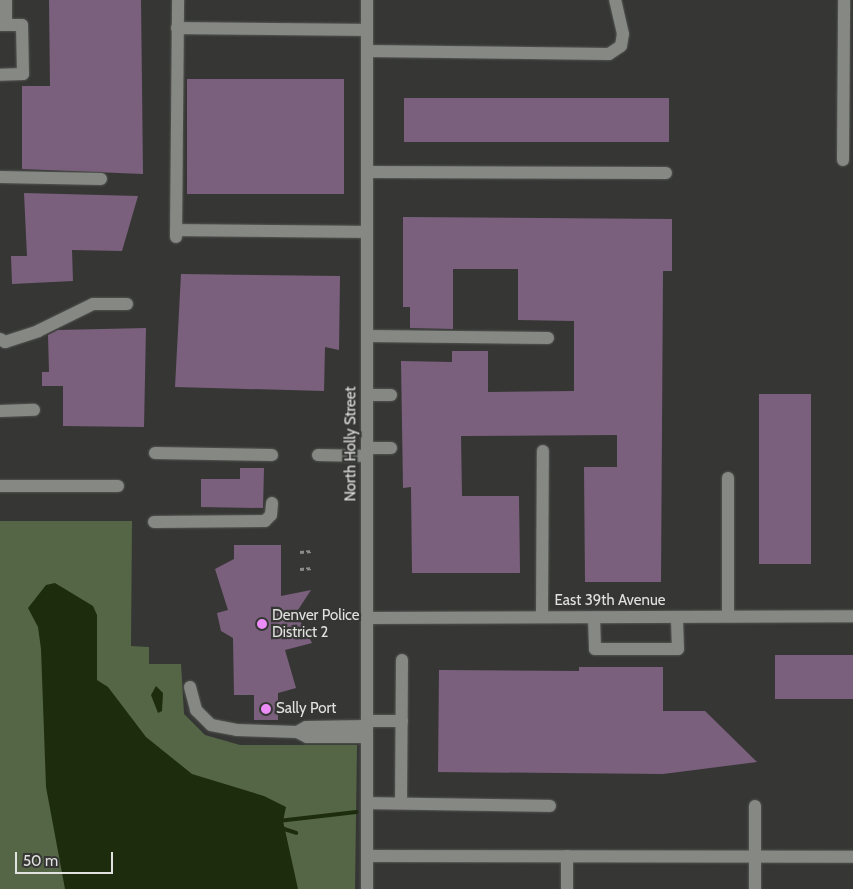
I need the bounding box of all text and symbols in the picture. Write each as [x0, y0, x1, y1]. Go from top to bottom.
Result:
street label: North Holly Street [342, 386, 360, 502]
street label: East 39th Avenue [555, 592, 665, 610]
place label: Denver Police District 2 [272, 606, 359, 641]
marker: Denver Police District 2 [256, 618, 268, 630]
place label: Sally Port [276, 700, 336, 718]
marker: Sally Port [260, 703, 272, 715]
scale bar [18, 842, 115, 874]
text: 50 m [23, 852, 58, 870]

